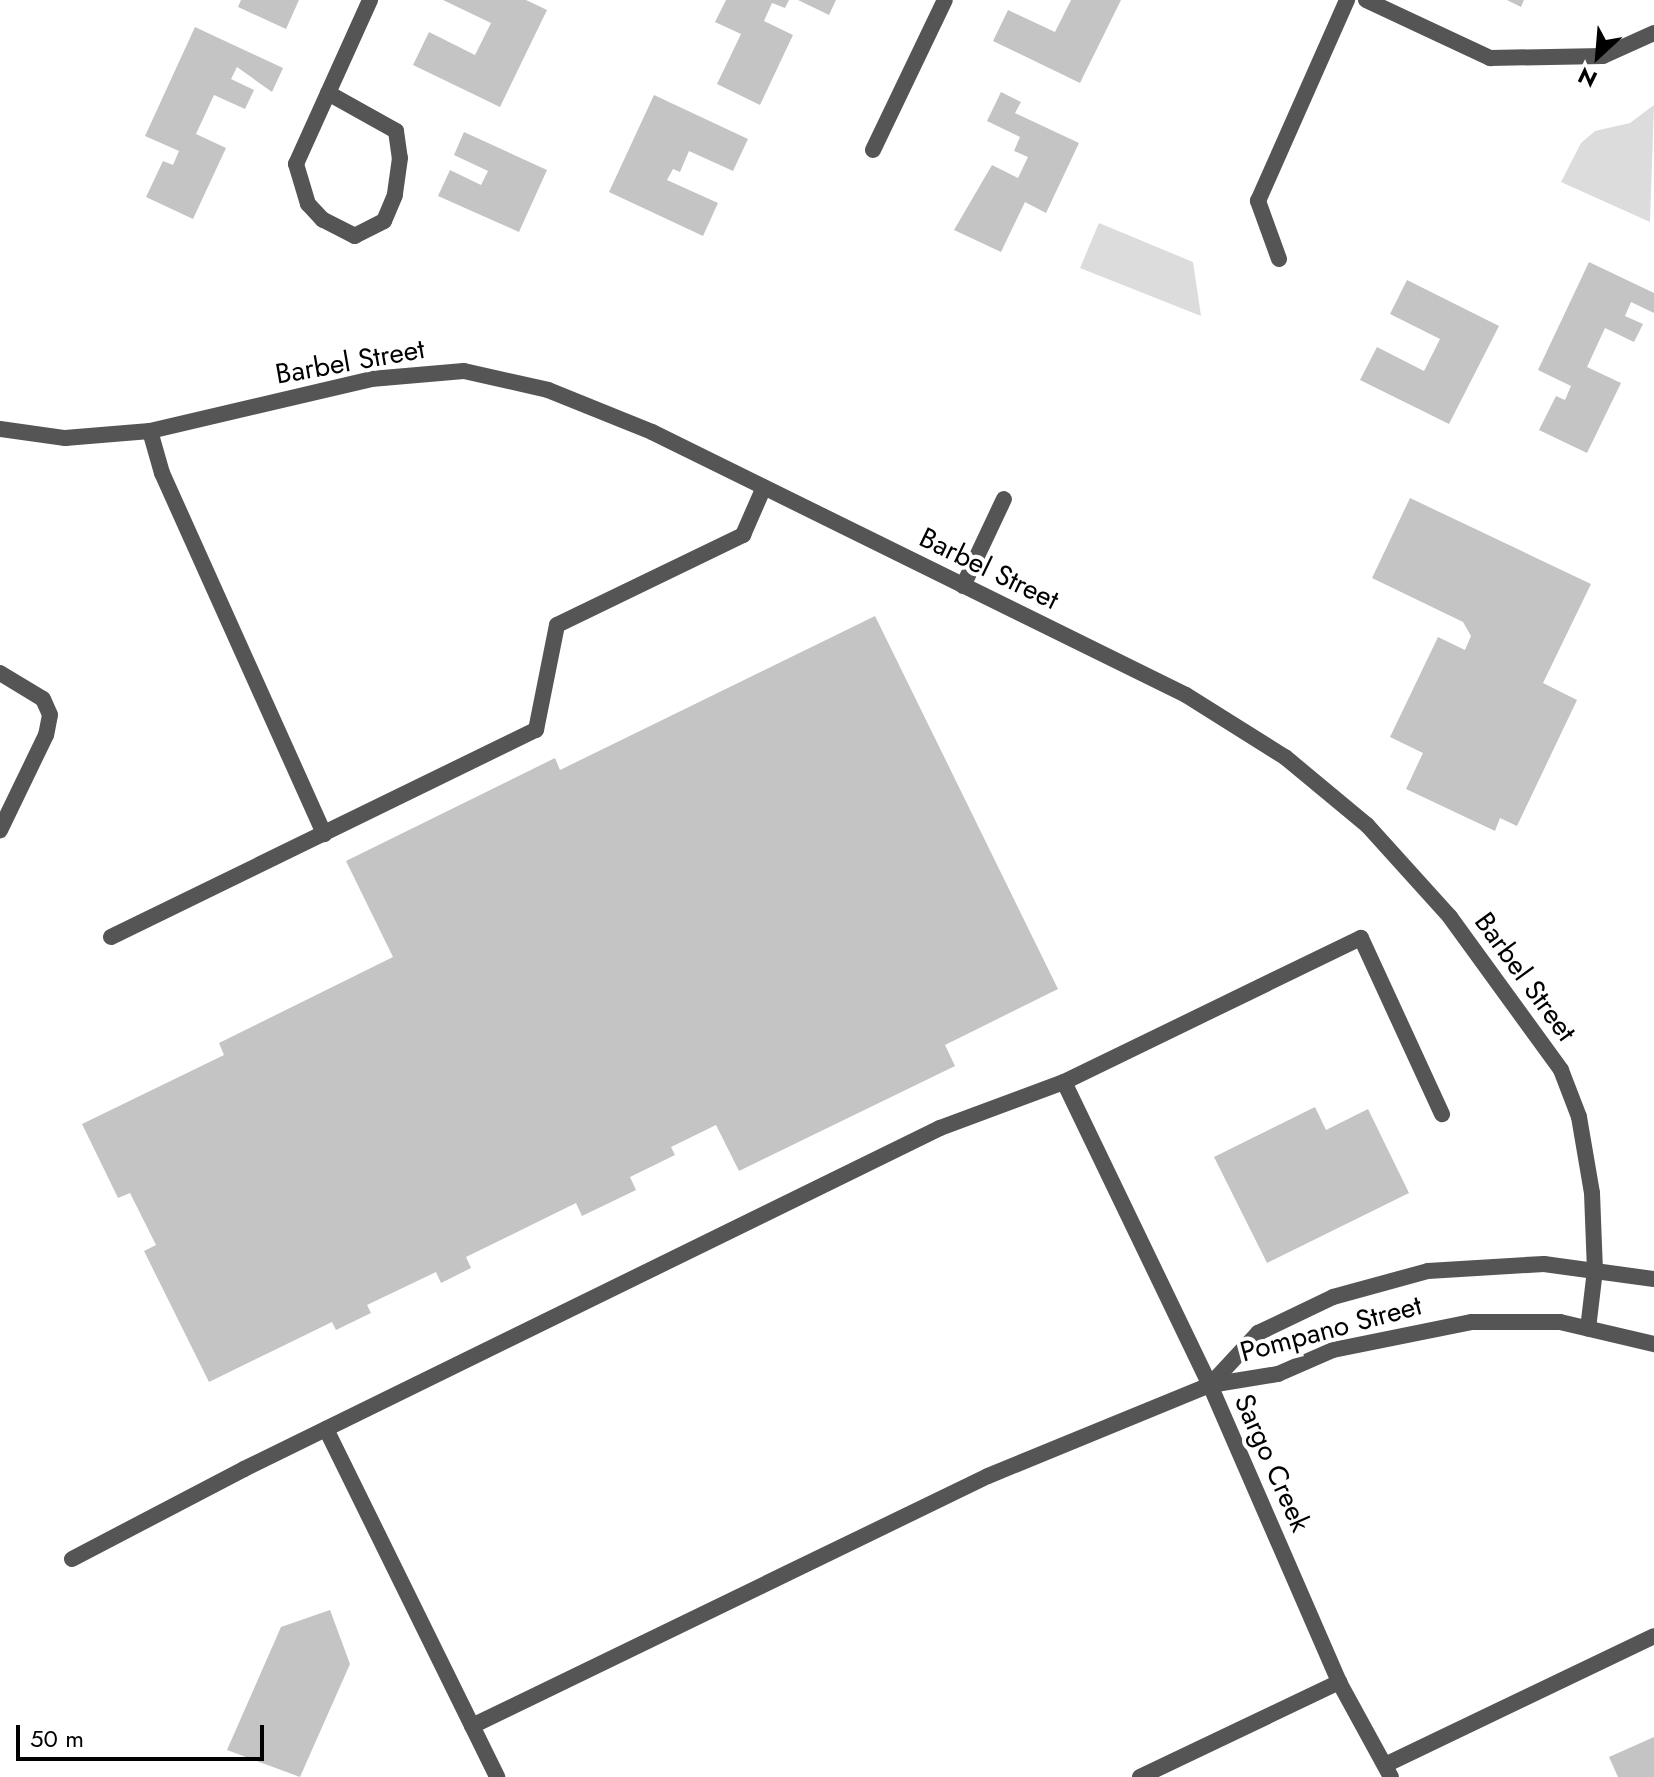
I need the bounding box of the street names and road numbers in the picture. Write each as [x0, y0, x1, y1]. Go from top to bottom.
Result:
street label: Barbel Street [273, 332, 427, 392]
street label: Barbel Street [914, 521, 1064, 617]
street label: Barbel Street [1467, 906, 1583, 1048]
street label: Pompano Street [1237, 1289, 1425, 1369]
street label: Sargo Creek [1227, 1389, 1317, 1537]

